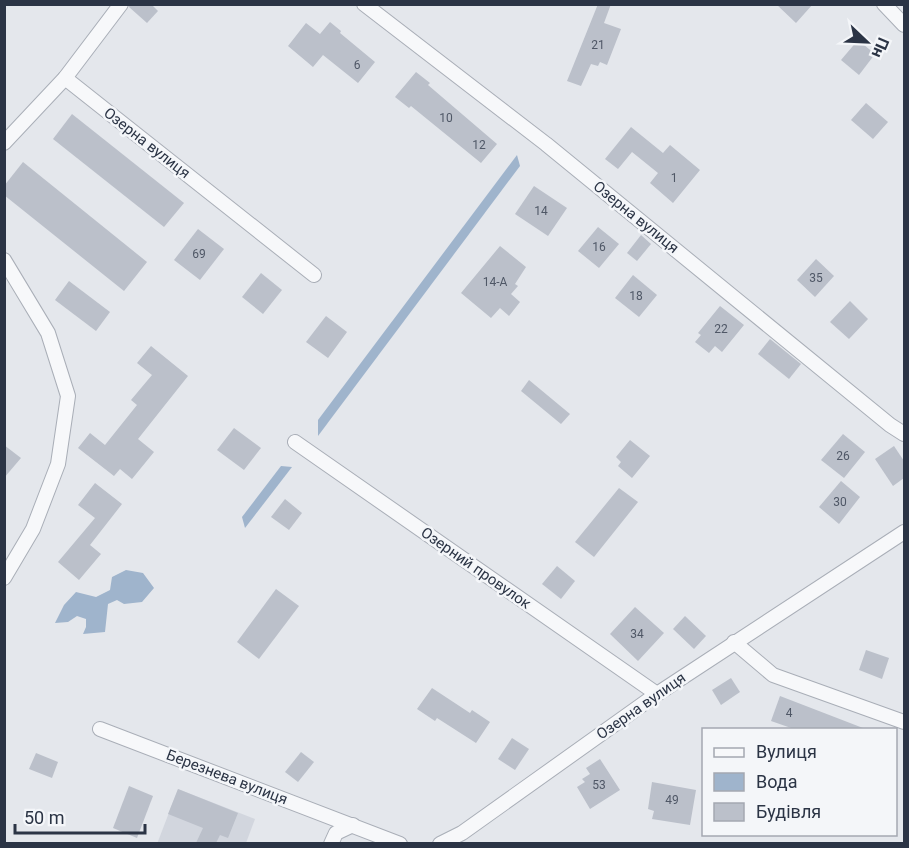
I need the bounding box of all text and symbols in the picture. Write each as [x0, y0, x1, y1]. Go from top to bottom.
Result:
north arrow [837, 12, 897, 72]
text: Пн [868, 35, 893, 61]
house number: 21 [591, 38, 605, 52]
house number: 6 [354, 58, 361, 72]
street label: Озерна вулиця [100, 104, 194, 182]
house number: 10 [439, 111, 453, 125]
house number: 12 [472, 138, 486, 152]
house number: 1 [671, 171, 677, 185]
street label: Озерна вулиця [590, 177, 682, 257]
house number: 14 [534, 204, 548, 218]
house number: 16 [592, 240, 606, 254]
house number: 69 [192, 247, 206, 261]
house number: 35 [809, 271, 823, 285]
house number: 14-А [483, 275, 507, 289]
house number: 18 [629, 289, 643, 303]
house number: 22 [714, 322, 728, 336]
house number: 26 [836, 449, 850, 463]
house number: 30 [833, 495, 847, 509]
street label: Озерний провулок [417, 523, 535, 613]
house number: 34 [630, 627, 644, 641]
street label: Озерна вулиця [593, 669, 689, 743]
house number: 4 [786, 706, 793, 720]
legend [702, 728, 897, 836]
text: Вулиця [756, 741, 817, 762]
street label: Березнева вулиця [164, 746, 290, 808]
text: Вода [756, 771, 798, 792]
house number: 53 [592, 778, 606, 792]
house number: 49 [665, 793, 679, 807]
scale bar [15, 797, 146, 835]
text: Будівля [756, 801, 821, 822]
text: 50 m [24, 807, 64, 828]

